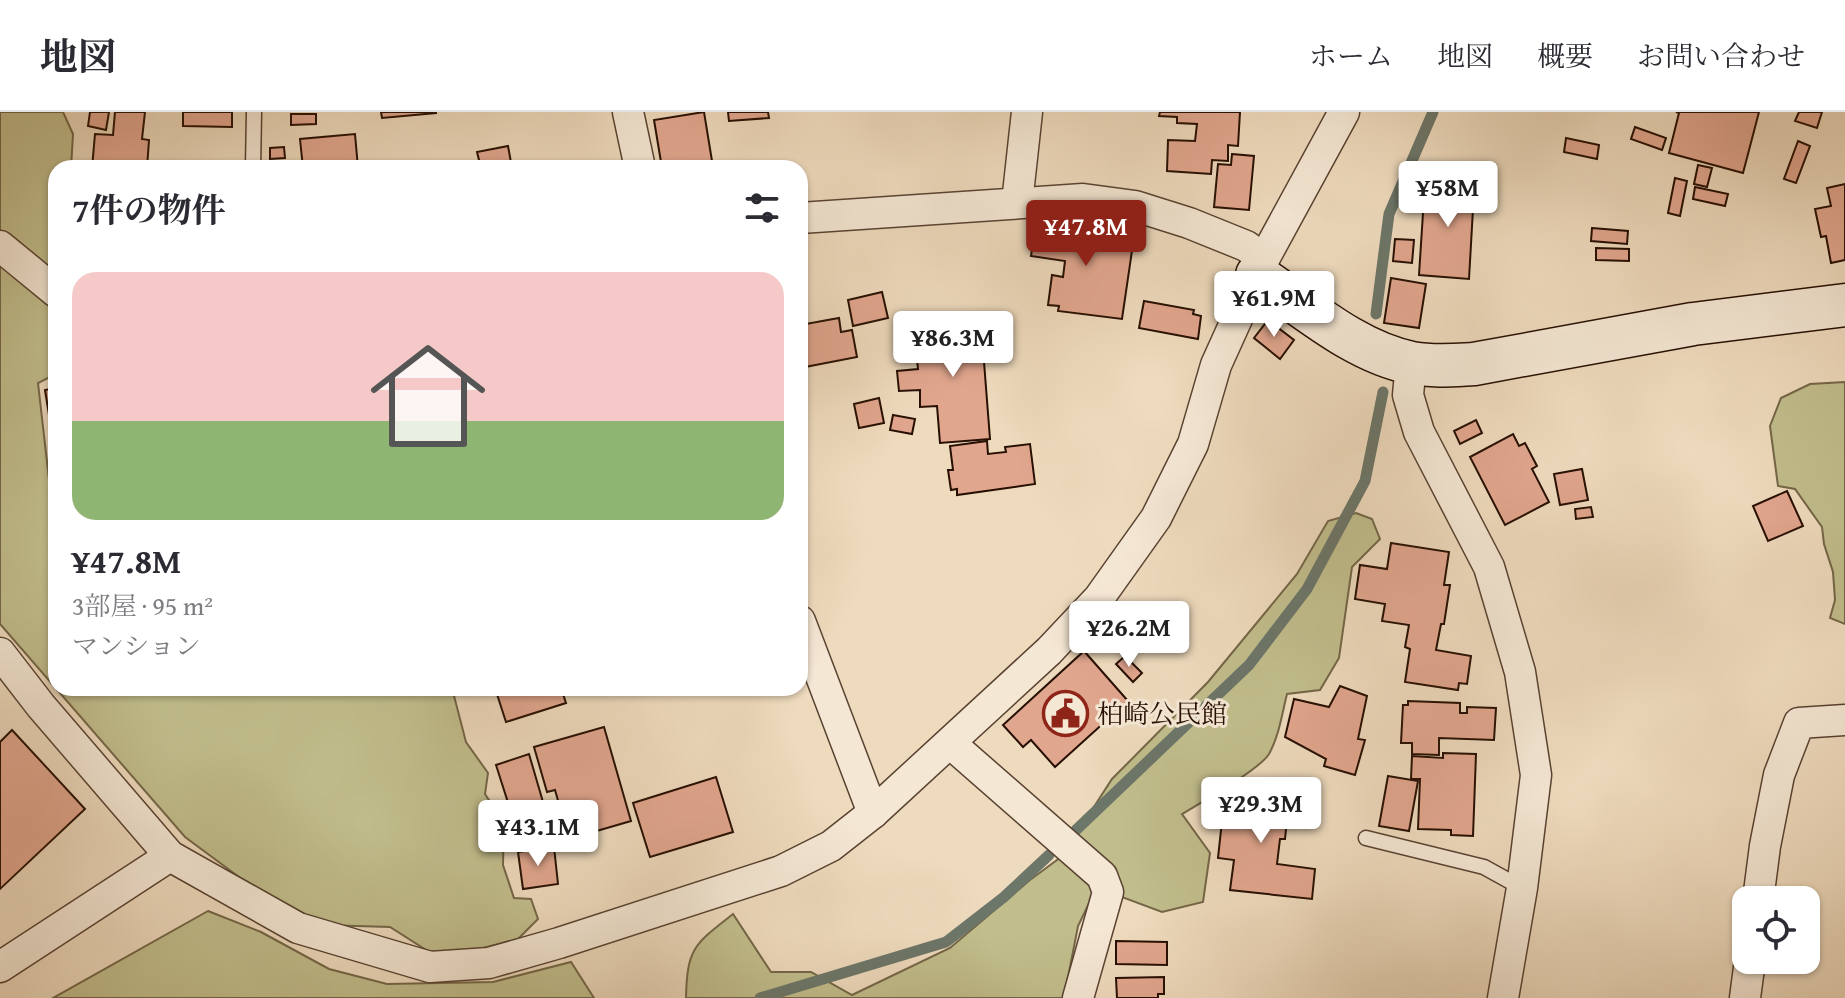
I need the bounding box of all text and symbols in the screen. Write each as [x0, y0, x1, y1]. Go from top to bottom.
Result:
text: 地図 [40, 28, 116, 84]
text: ホーム [1309, 35, 1393, 76]
text: 地図 [1437, 35, 1493, 76]
text: 概要 [1537, 35, 1593, 76]
text: お問い合わせ [1637, 35, 1805, 76]
pin: ¥58M [1401, 161, 1495, 229]
text: ¥58M [1417, 167, 1479, 206]
text: 7件の物件 [72, 185, 226, 234]
icon: filters [740, 186, 784, 230]
pin: ¥47.8M [1021, 200, 1151, 268]
text: ¥47.8M [1044, 206, 1128, 245]
pin: ¥61.9M [1209, 271, 1339, 339]
text: ¥61.9M [1232, 277, 1316, 316]
pin: ¥86.3M [888, 311, 1018, 379]
text: ¥86.3M [911, 317, 995, 356]
icon: home [356, 324, 500, 468]
text: ¥47.8M [72, 536, 181, 585]
text: 3部屋 · 95 m² [72, 586, 213, 625]
pin: ¥26.2M [1064, 601, 1194, 669]
text: ¥26.2M [1087, 607, 1171, 646]
text: マンション [72, 626, 201, 665]
public building icon: 柏崎公民館 [1042, 689, 1090, 737]
place label: 柏崎公民館 [1097, 694, 1227, 733]
pin: ¥29.3M [1196, 777, 1326, 845]
text: ¥29.3M [1219, 783, 1303, 822]
pin: ¥43.1M [473, 800, 603, 868]
text: ¥43.1M [496, 806, 580, 845]
map controls [1732, 886, 1820, 974]
button: locate [1732, 886, 1820, 974]

